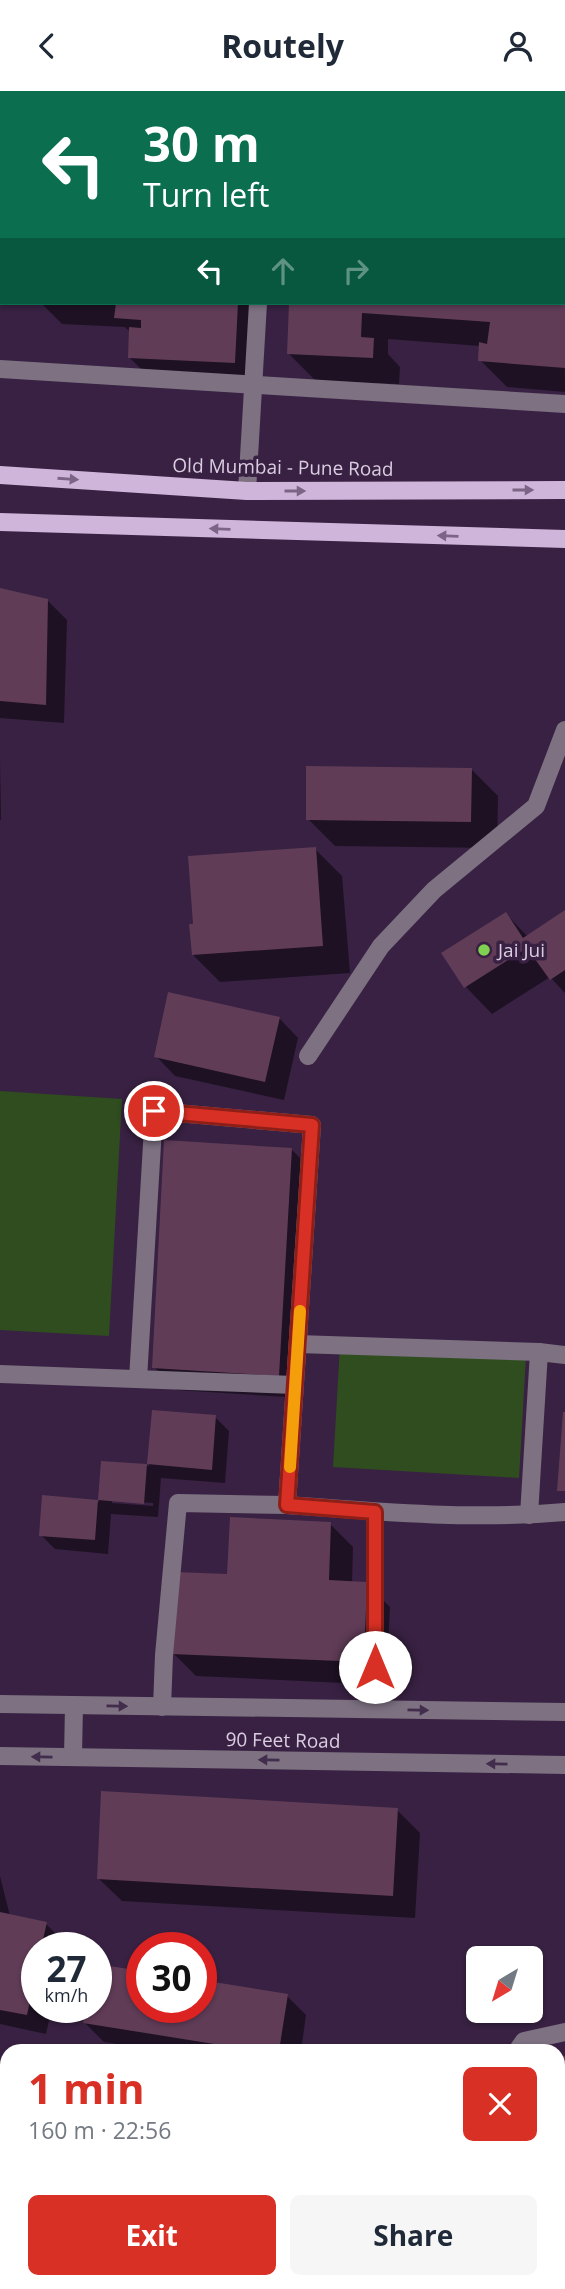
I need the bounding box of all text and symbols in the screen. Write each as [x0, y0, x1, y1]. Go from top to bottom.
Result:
text: Routely [221, 24, 344, 67]
icon: back [28, 27, 66, 65]
icon: person [499, 27, 537, 65]
text: 30 m [143, 110, 260, 176]
icon: left [28, 119, 119, 210]
text: Turn left [143, 173, 269, 216]
icon: left [191, 252, 229, 290]
icon: ahead [264, 252, 302, 290]
icon: right [337, 252, 375, 290]
street label: Old Mumbai - Pune Road [172, 452, 394, 482]
one-way arrow [57, 474, 79, 485]
one-way arrow [512, 484, 534, 496]
one-way arrow [284, 485, 306, 496]
one-way arrow [209, 523, 231, 534]
one-way arrow [437, 530, 459, 541]
place label: Jai Jui [496, 937, 545, 963]
marker: Jai Jui [476, 942, 492, 958]
pin [124, 1081, 184, 1141]
icon: arrive [135, 1092, 173, 1130]
position arrow [338, 1630, 412, 1704]
one-way arrow [106, 1700, 128, 1712]
one-way arrow [407, 1704, 429, 1716]
street label: 90 Feet Road [225, 1726, 341, 1754]
one-way arrow [31, 1751, 53, 1763]
one-way arrow [258, 1755, 280, 1766]
one-way arrow [486, 1758, 508, 1770]
speed limit sign: 30 [126, 1932, 217, 2023]
text: 27 [46, 1945, 87, 1992]
north arrow [466, 1946, 542, 2023]
map controls [466, 1946, 543, 2023]
text: km/h [45, 1983, 88, 2007]
text: 1 min [28, 2059, 145, 2116]
button: close [463, 2067, 537, 2141]
text: 160 m · 22:56 [28, 2114, 171, 2146]
button: Exit [28, 2195, 276, 2275]
button: Share [290, 2195, 537, 2275]

